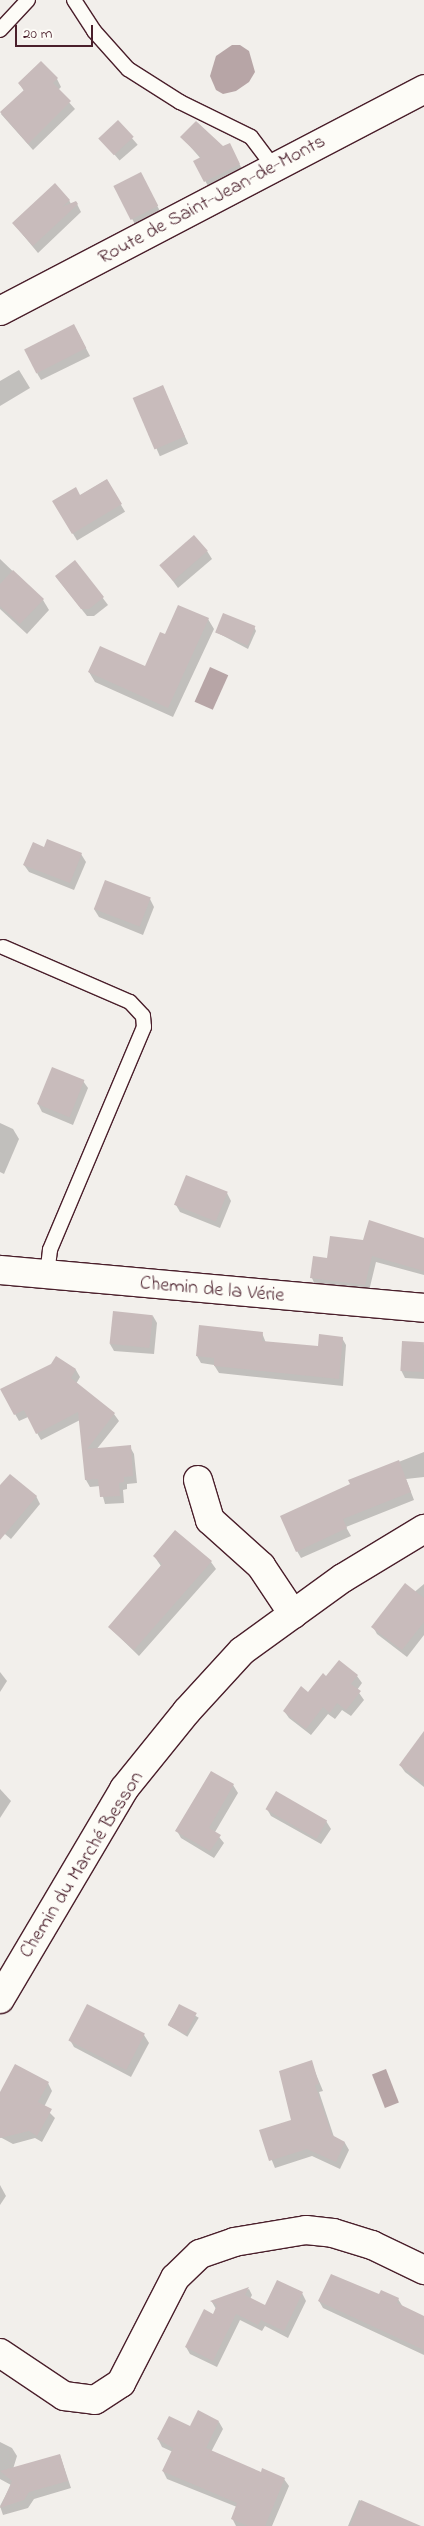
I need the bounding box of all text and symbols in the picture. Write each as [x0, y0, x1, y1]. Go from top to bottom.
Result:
scale bar [18, 15, 95, 47]
text: 20 m [23, 23, 52, 45]
street label: Route de Saint-Jean-de-Monts [94, 130, 330, 270]
street label: Chemin de la Vérie [139, 1272, 285, 1308]
street label: Chemin du Marché Besson [15, 1767, 149, 1963]

